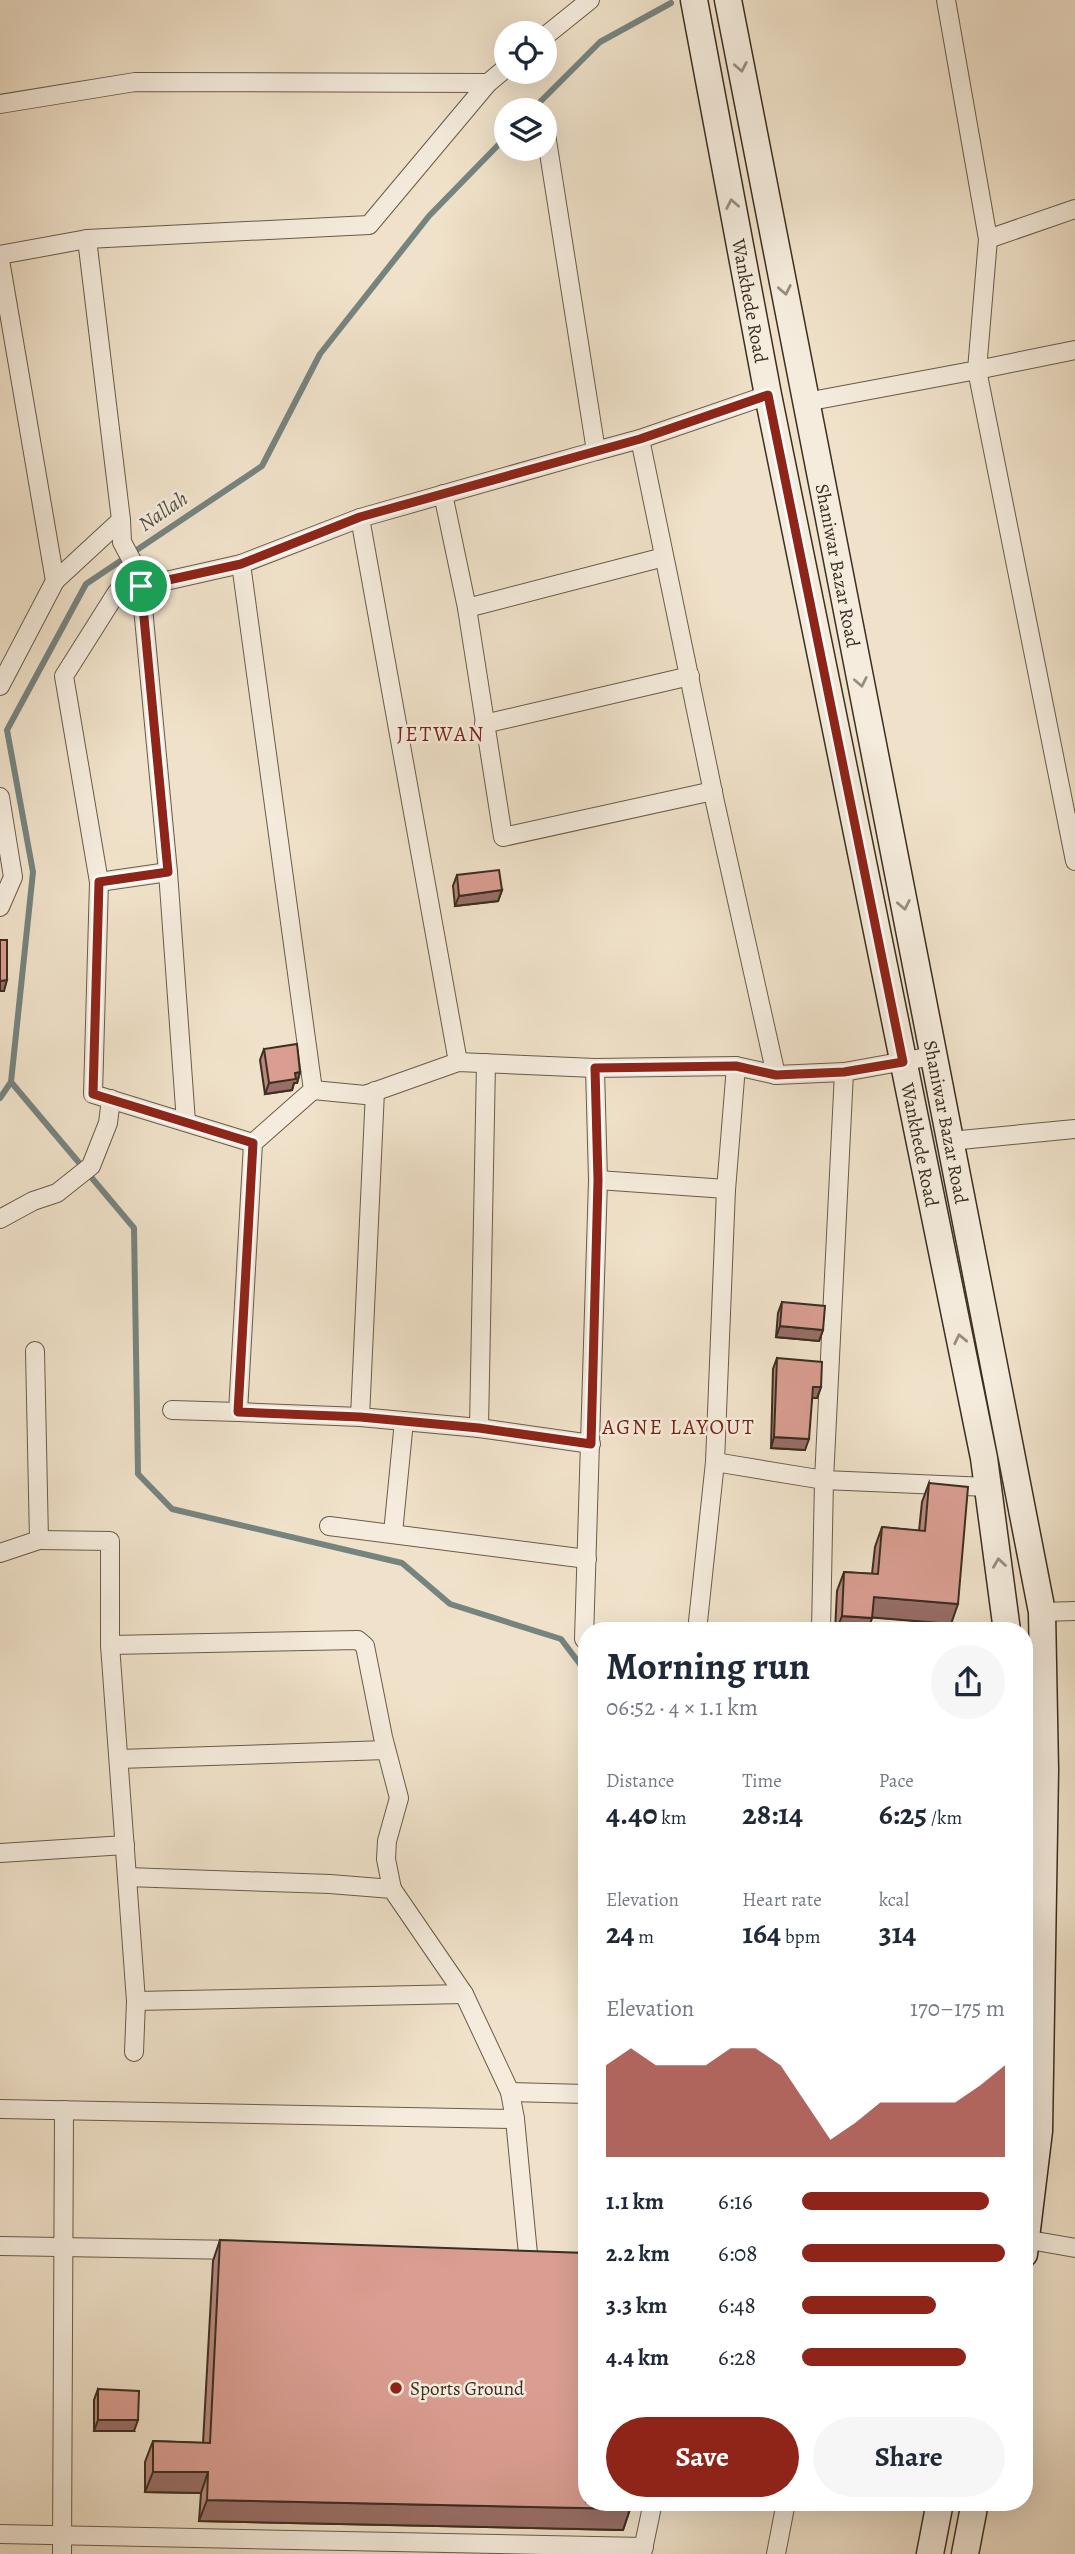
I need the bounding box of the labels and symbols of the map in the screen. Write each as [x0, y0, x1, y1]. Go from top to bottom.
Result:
one-way arrow [733, 61, 748, 73]
one-way arrow [725, 198, 740, 209]
street label: Wankhede Road [725, 236, 774, 366]
one-way arrow [776, 284, 791, 296]
street label: Shaniwar Bazar Road [809, 482, 866, 650]
water label: Nallah [133, 484, 193, 538]
pin [111, 556, 171, 616]
one-way arrow [852, 676, 867, 688]
district label: JETWAN [397, 720, 485, 748]
one-way arrow [896, 899, 911, 911]
street label: Shaniwar Bazar Road [917, 1038, 974, 1207]
street label: Wankhede Road [894, 1080, 945, 1210]
one-way arrow [954, 1333, 969, 1345]
district label: AGNE LAYOUT [601, 1413, 756, 1441]
one-way arrow [992, 1557, 1007, 1569]
place label: Sports Ground [410, 2376, 525, 2402]
marker: Sports Ground [388, 2380, 404, 2396]

